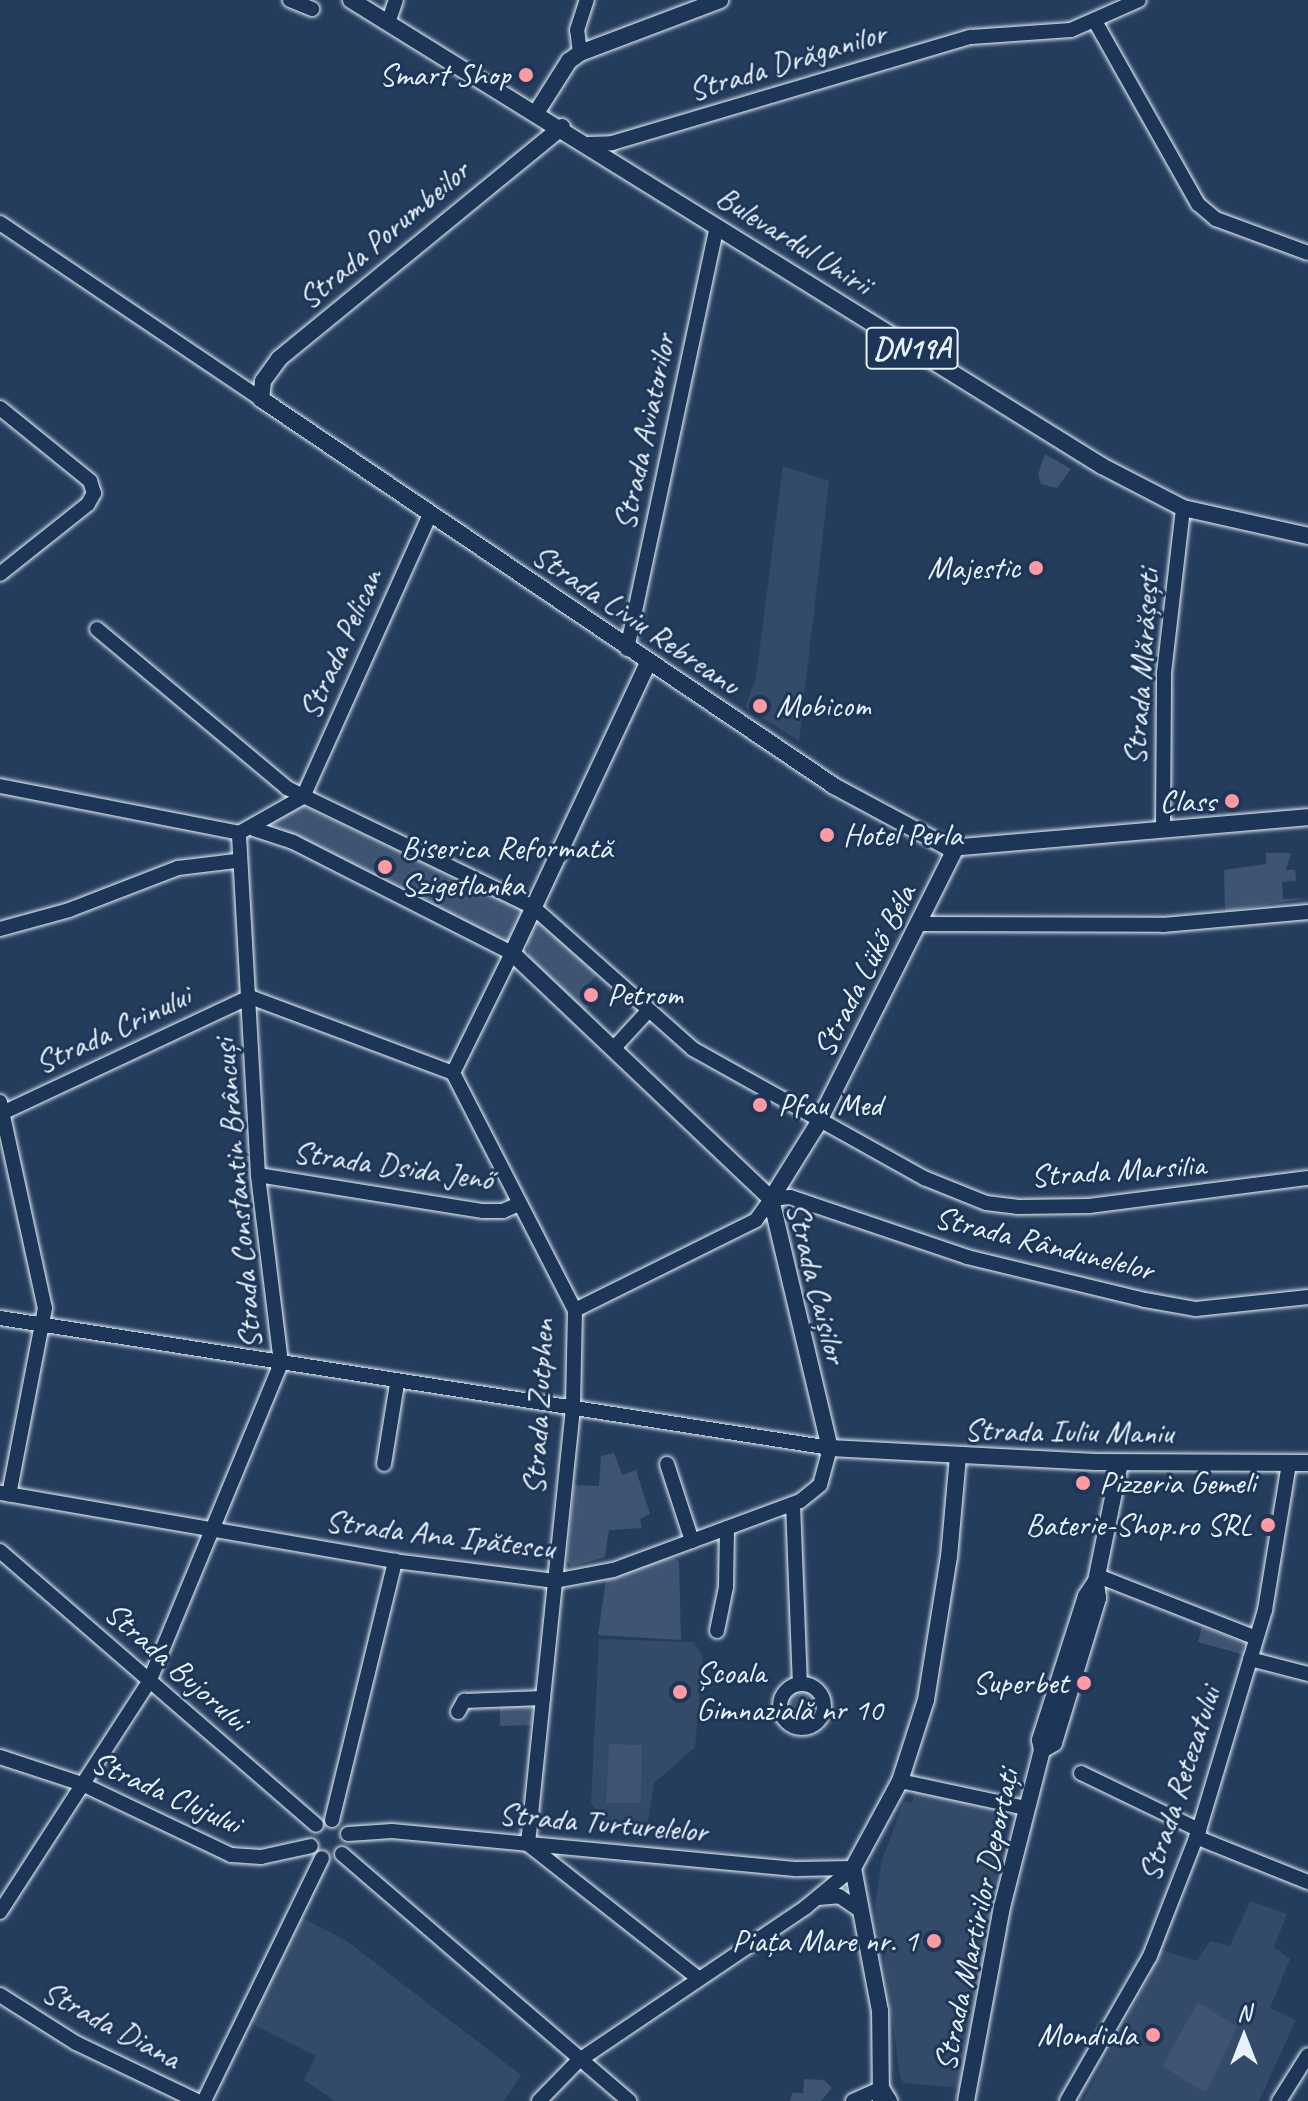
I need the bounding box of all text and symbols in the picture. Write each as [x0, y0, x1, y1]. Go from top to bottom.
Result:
street label: Strada Drăganilor [684, 14, 890, 110]
place label: Smart Shop [378, 56, 510, 94]
marker: Smart Shop [517, 66, 535, 84]
street label: Strada Porumbeilor [290, 152, 478, 318]
street label: Bulevardul Unirii [709, 178, 879, 304]
road number: DN19A [864, 322, 960, 374]
street label: Strada Aviatorilor [606, 331, 684, 533]
street label: Strada Liviu Rebreanu [524, 536, 748, 704]
place label: Majestic [927, 549, 1020, 587]
marker: Majestic [1027, 559, 1045, 577]
street label: Strada Pelican [291, 563, 391, 725]
street label: Strada Mărășești [1116, 567, 1168, 767]
place label: Mobicom [776, 687, 871, 725]
marker: Mobicom [751, 697, 769, 715]
place label: Class [1160, 782, 1216, 820]
marker: Class [1223, 792, 1241, 810]
place label: Hotel Perla [843, 816, 961, 854]
marker: Hotel Perla [818, 826, 836, 844]
place label: Biserica Reformată Szigetlanka [401, 830, 611, 905]
marker: Biserica Reformată Szigetlanka [376, 858, 394, 876]
street label: Strada Lükő Béla [805, 879, 925, 1063]
place label: Petrom [607, 976, 683, 1014]
street label: Strada Crinului [29, 977, 197, 1083]
marker: Petrom [582, 986, 600, 1004]
street label: Strada Constantin Brâncuși [205, 1038, 271, 1350]
place label: Pfau Med [778, 1086, 882, 1124]
marker: Pfau Med [749, 1094, 771, 1116]
street label: Strada Dsida Jenő [291, 1133, 495, 1199]
street label: Strada Marsilia [1029, 1146, 1207, 1196]
street label: Strada Caișilor [777, 1198, 855, 1368]
street label: Strada Rândunelelor [931, 1198, 1157, 1290]
street label: Strada Zutphen [515, 1319, 563, 1495]
street label: Strada Iuliu Maniu [964, 1411, 1174, 1453]
place label: Pizzeria Gemeli [1099, 1464, 1256, 1502]
marker: Pizzeria Gemeli [1074, 1474, 1092, 1492]
street label: Strada Ana Ipătescu [322, 1502, 558, 1568]
place label: Baterie-Shop.ro SRL [1026, 1506, 1252, 1544]
marker: Baterie-Shop.ro SRL [1259, 1516, 1277, 1534]
street label: Strada Bujorului [96, 1594, 256, 1740]
place label: Școala Gimnazială nr 10 [696, 1655, 883, 1730]
place label: Superbet [972, 1664, 1068, 1702]
marker: Superbet [1075, 1674, 1093, 1692]
street label: Strada Retezatului [1130, 1682, 1230, 1886]
marker: Școala Gimnazială nr 10 [671, 1683, 689, 1701]
street label: Strada Clujului [85, 1743, 247, 1843]
street label: Strada Martirilor Deportați [926, 1765, 1028, 2075]
street label: Strada Turturelelor [497, 1795, 709, 1851]
place label: Piața Mare nr. 1 [731, 1922, 918, 1960]
marker: Piața Mare nr. 1 [925, 1932, 943, 1950]
street label: Strada Diana [35, 1973, 187, 2077]
north arrow [1204, 1997, 1284, 2077]
text: N [1237, 1999, 1251, 2027]
place label: Mondiala [1037, 2016, 1137, 2054]
marker: Mondiala [1144, 2026, 1162, 2044]

